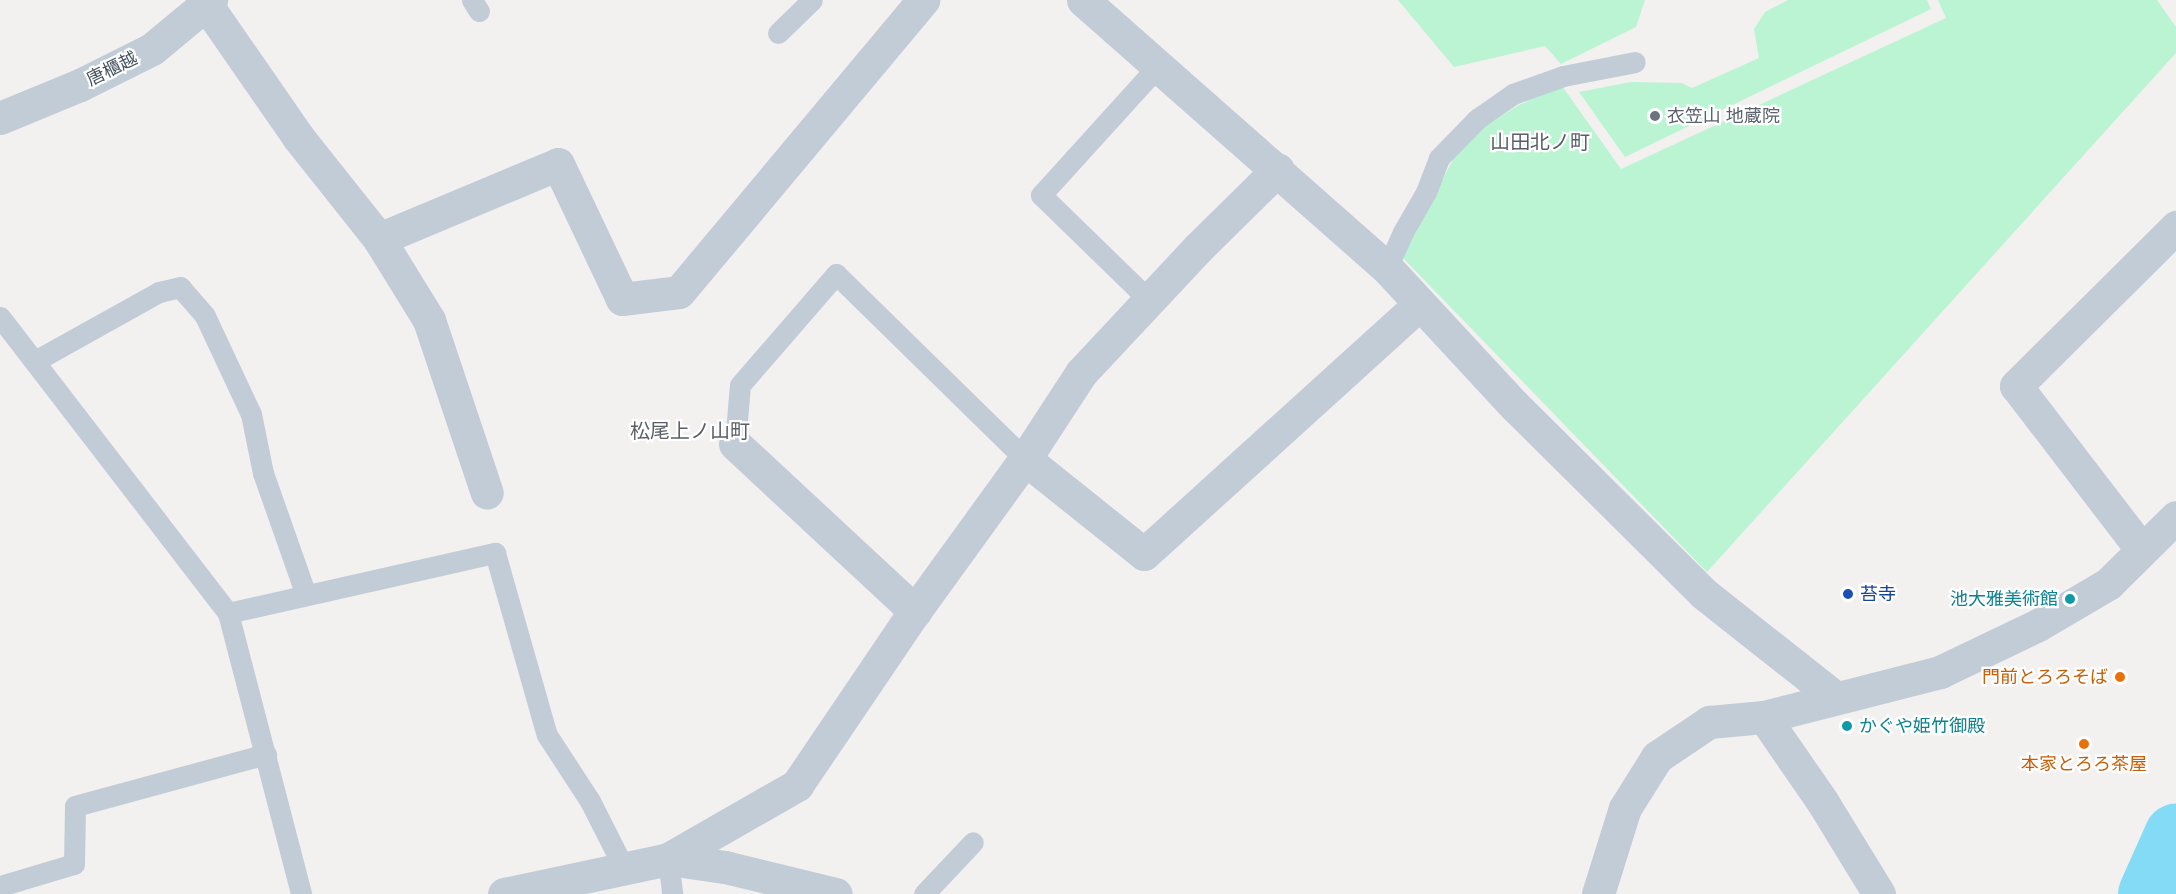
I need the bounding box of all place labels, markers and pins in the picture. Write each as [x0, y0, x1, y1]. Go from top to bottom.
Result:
place label: 衣笠山 地蔵院 [1667, 105, 1780, 127]
marker: 衣笠山 地蔵院 [1648, 109, 1662, 123]
place label: 苔寺 [1860, 583, 1896, 605]
marker: 苔寺 [1841, 587, 1855, 601]
place label: 池大雅美術館 [1950, 588, 2058, 610]
marker: 池大雅美術館 [2063, 592, 2077, 606]
place label: 門前とろろそば [1982, 666, 2108, 688]
marker: 門前とろろそば [2113, 670, 2127, 684]
place label: かぐや姫竹御殿 [1859, 715, 1985, 737]
marker: かぐや姫竹御殿 [1840, 719, 1854, 733]
marker: 本家とろろ茶屋 [2077, 737, 2091, 751]
place label: 本家とろろ茶屋 [2021, 753, 2147, 775]

